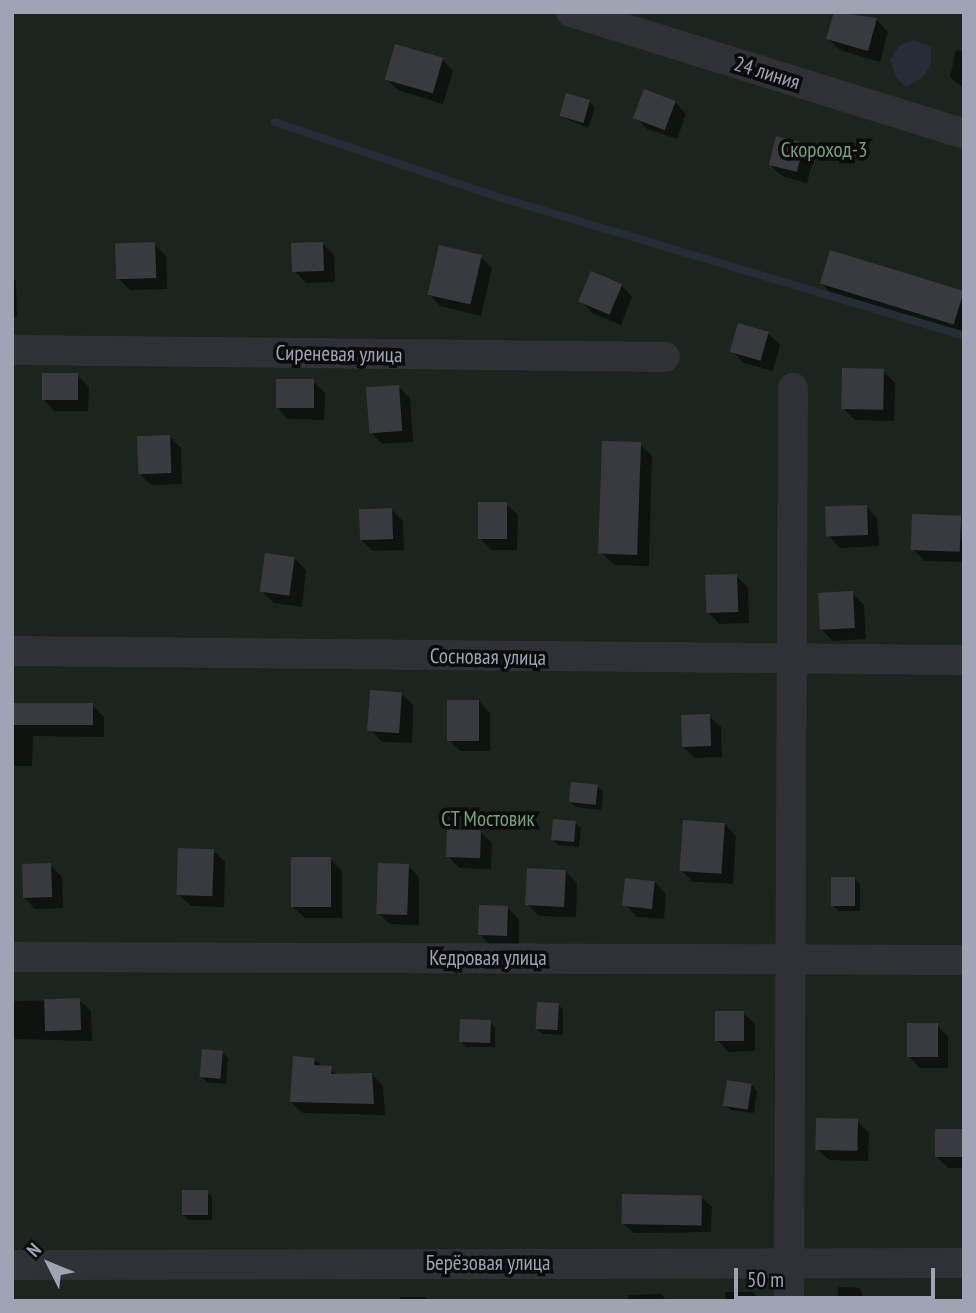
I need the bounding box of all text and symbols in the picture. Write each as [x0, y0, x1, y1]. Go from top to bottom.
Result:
street label: 24 линия [731, 51, 803, 95]
park label: Скороход-3 [781, 137, 867, 163]
street label: Сиреневая улица [275, 340, 403, 368]
street label: Сосновая улица [430, 643, 546, 671]
park label: СТ Мостовик [441, 806, 535, 832]
street label: Кедровая улица [429, 945, 547, 971]
north arrow [14, 1229, 84, 1299]
text: N [21, 1238, 46, 1262]
street label: Берёзовая улица [426, 1250, 550, 1276]
scale bar [738, 1254, 939, 1298]
text: 50 m [747, 1266, 784, 1293]

